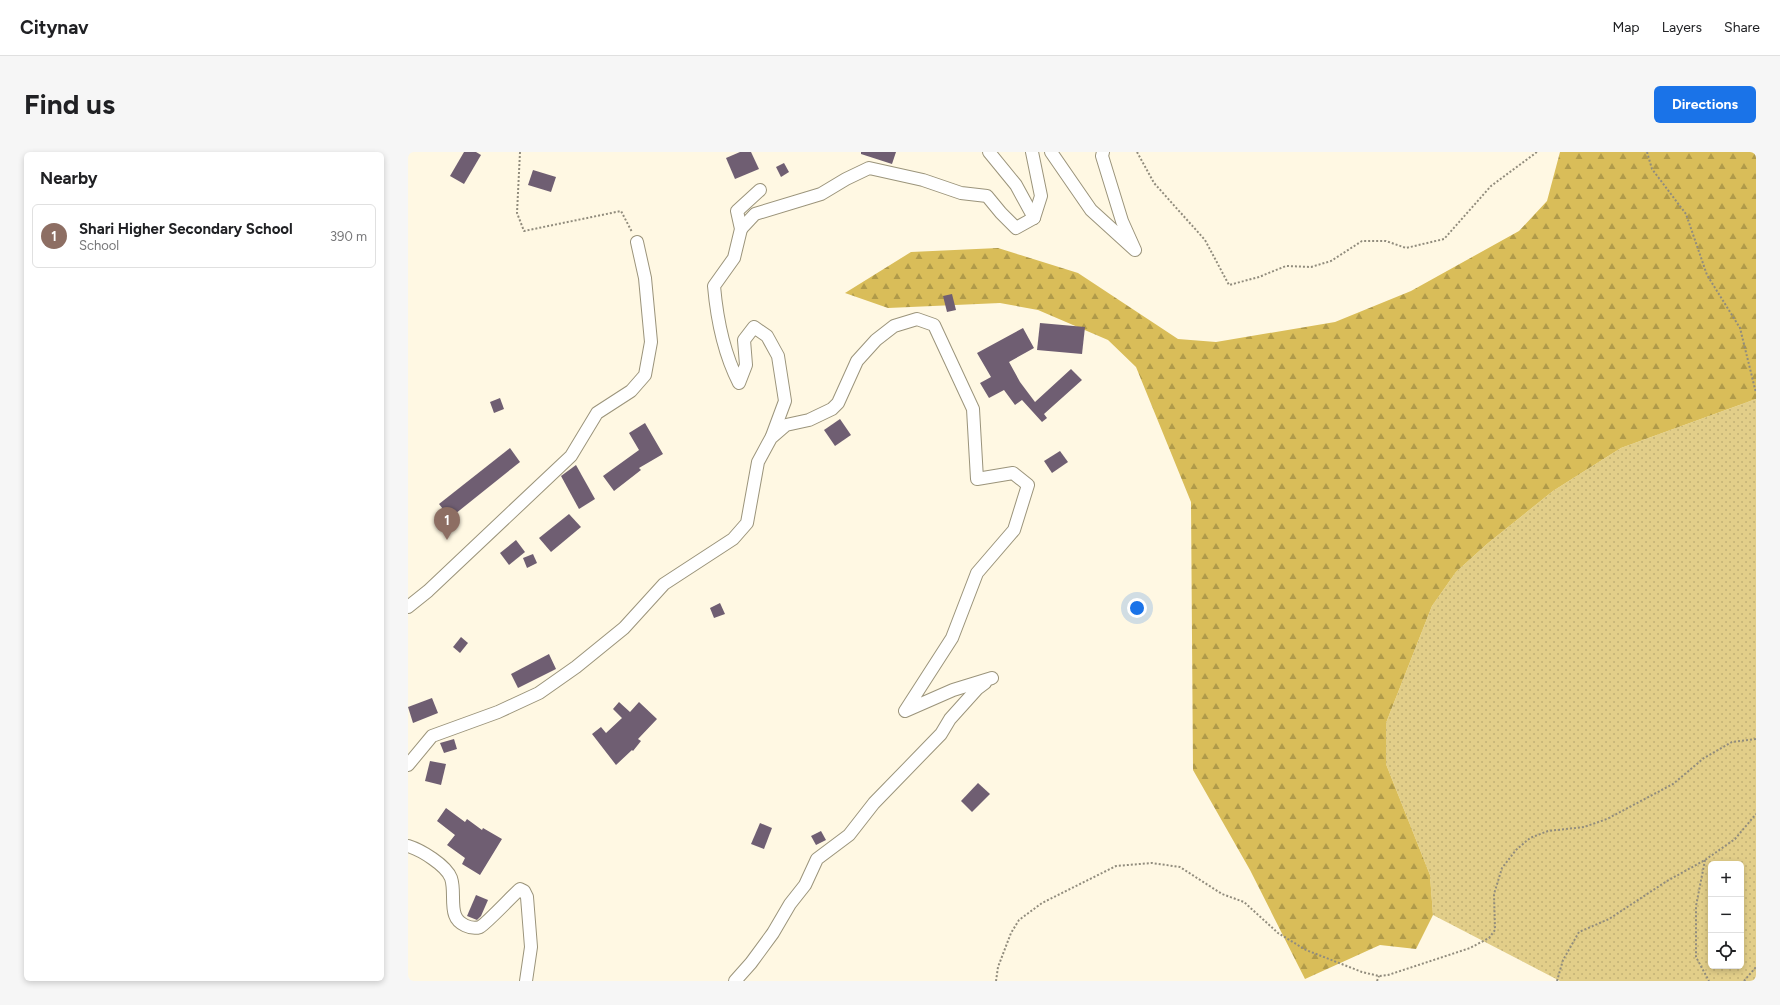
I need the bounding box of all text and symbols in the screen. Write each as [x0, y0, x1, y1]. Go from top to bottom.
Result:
text: Citynav [20, 16, 89, 39]
text: Map [1612, 19, 1640, 36]
text: Layers [1662, 19, 1702, 36]
text: Share [1724, 19, 1760, 36]
button: Directions [1654, 86, 1756, 123]
text: Find us [24, 87, 115, 121]
text: Nearby [40, 168, 98, 188]
text: Shari Higher Secondary School [79, 220, 293, 238]
text: 1 [51, 229, 57, 244]
text: 390 m [330, 229, 367, 244]
text: School [79, 238, 119, 253]
pin: 1 [434, 507, 460, 540]
your location [1127, 598, 1147, 618]
map controls [1708, 861, 1744, 969]
button: + [1708, 861, 1744, 897]
button: − [1708, 897, 1744, 933]
button: locate [1708, 933, 1744, 969]

